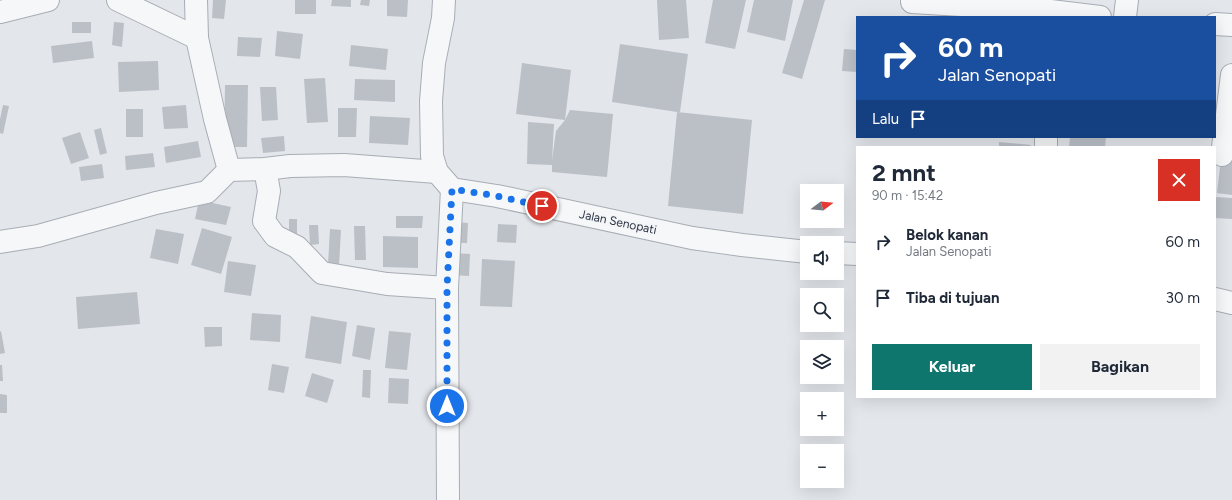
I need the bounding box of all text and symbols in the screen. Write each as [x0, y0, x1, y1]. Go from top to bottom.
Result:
text: 60 m [938, 30, 1003, 64]
icon: right [872, 32, 924, 84]
text: Jalan Senopati [938, 64, 1056, 86]
icon: arrive [907, 108, 929, 130]
text: Lalu [872, 110, 899, 128]
text: 2 mnt [872, 158, 936, 187]
button: close [1158, 159, 1200, 201]
north arrow [800, 184, 844, 228]
map controls [800, 184, 844, 488]
text: 90 m · 15:42 [872, 188, 943, 203]
pin [525, 189, 559, 223]
icon: arrive [531, 195, 553, 217]
street label: Jalan Senopati [578, 207, 658, 237]
text: Belok kanan [906, 226, 988, 244]
icon: right [872, 231, 894, 253]
text: 60 m [1165, 233, 1200, 251]
button: sound [800, 236, 844, 280]
text: Jalan Senopati [906, 244, 991, 259]
icon: arrive [872, 287, 894, 309]
button: search [800, 288, 844, 332]
text: Tiba di tujuan [906, 289, 1000, 307]
text: 30 m [1166, 289, 1200, 307]
button: layers [800, 340, 844, 384]
button: Keluar [872, 344, 1032, 390]
button: Bagikan [1040, 344, 1200, 390]
position arrow [426, 385, 468, 427]
button: + [800, 392, 844, 436]
button: − [800, 444, 844, 488]

